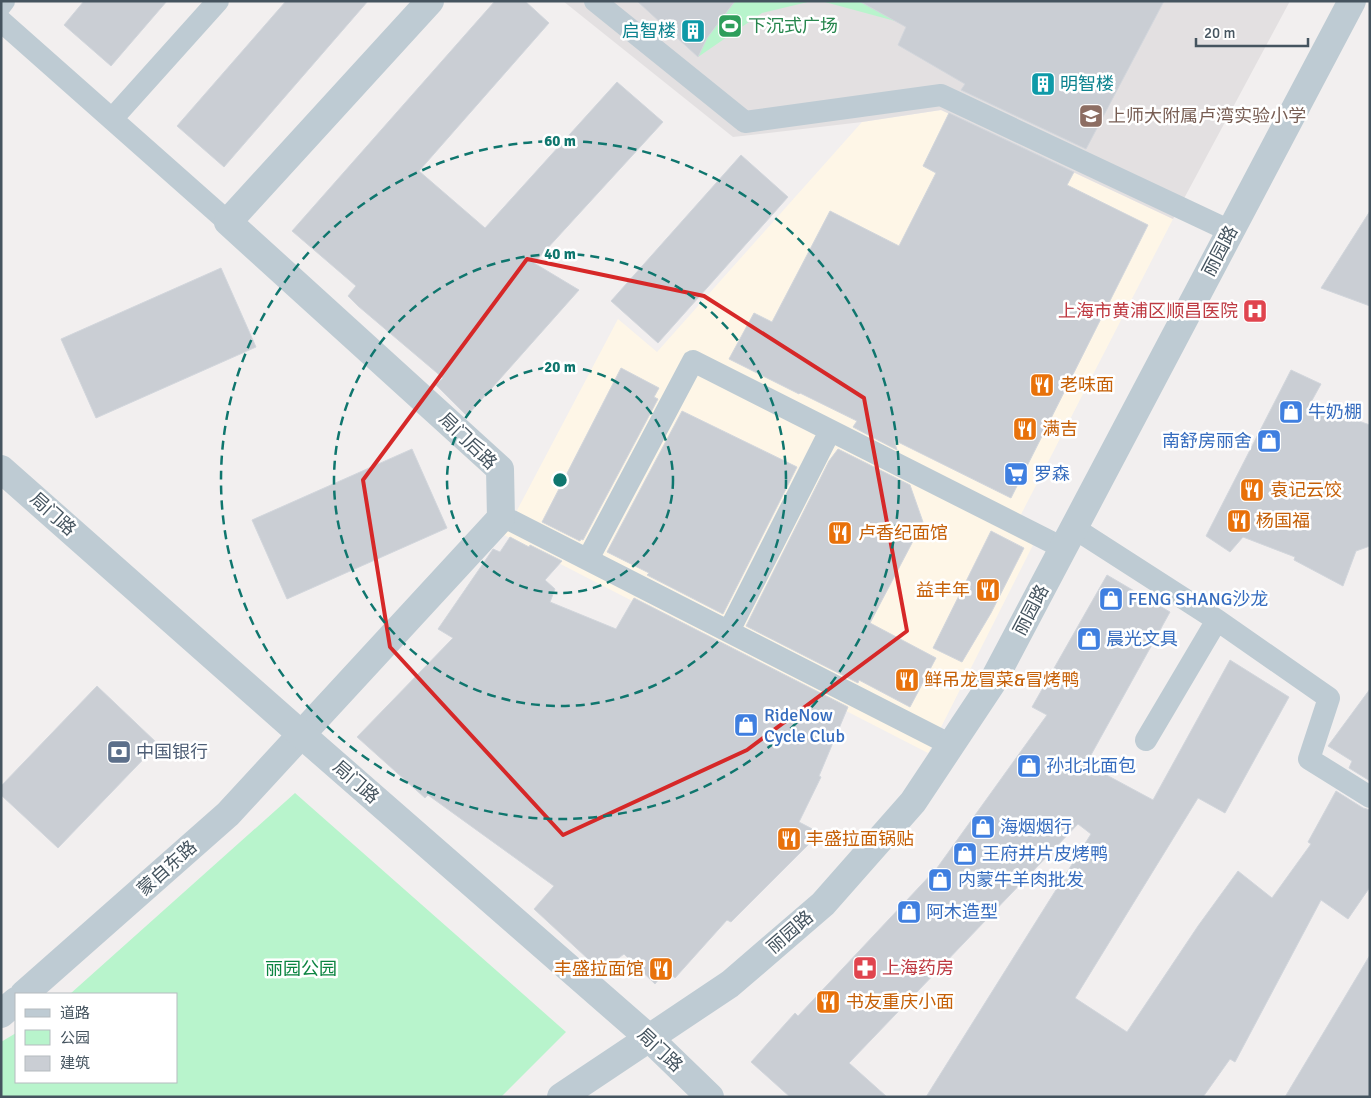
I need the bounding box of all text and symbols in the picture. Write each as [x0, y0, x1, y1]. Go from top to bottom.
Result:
sports icon: 下沉式广场 [717, 13, 743, 39]
place label: 下沉式广场 [748, 15, 838, 37]
scale bar [1196, 15, 1308, 47]
building icon: 启智楼 [680, 18, 706, 44]
place label: 启智楼 [622, 20, 676, 42]
text: 20 m [1204, 24, 1235, 42]
building icon: 明智楼 [1030, 71, 1056, 97]
place label: 明智楼 [1060, 73, 1114, 95]
school or university icon: 上师大附属卢湾实验小学 [1078, 103, 1104, 129]
place label: 上师大附属卢湾实验小学 [1108, 105, 1306, 127]
text: 60 m [544, 132, 576, 150]
street label: 丽园路 [1198, 222, 1242, 280]
text: 40 m [544, 245, 576, 263]
hospital icon: 上海市黄浦区顺昌医院 [1242, 298, 1268, 324]
place label: 上海市黄浦区顺昌医院 [1058, 300, 1238, 322]
text: 20 m [544, 358, 576, 376]
restaurant icon: 老味面 [1029, 372, 1055, 398]
place label: 老味面 [1060, 374, 1114, 396]
shop icon: 牛奶棚 [1278, 399, 1304, 425]
place label: 牛奶棚 [1308, 401, 1362, 423]
street label: 局门后路 [434, 408, 502, 474]
restaurant icon: 满吉 [1012, 416, 1038, 442]
place label: 满吉 [1042, 418, 1078, 440]
shop icon: 南舒房丽舍 [1256, 428, 1282, 454]
place label: 南舒房丽舍 [1162, 430, 1252, 452]
supermarket icon: 罗森 [1003, 461, 1029, 487]
place label: 罗森 [1034, 463, 1070, 485]
centre of rings [551, 471, 569, 489]
restaurant icon: 袁记云饺 [1239, 477, 1265, 503]
place label: 袁记云饺 [1270, 479, 1342, 501]
street label: 局门路 [26, 488, 80, 540]
restaurant icon: 杨国福 [1226, 508, 1252, 534]
place label: 杨国福 [1256, 510, 1310, 532]
restaurant icon: 卢香纪面馆 [827, 520, 853, 546]
place label: 卢香纪面馆 [858, 522, 948, 544]
restaurant icon: 益丰年 [975, 577, 1001, 603]
place label: 益丰年 [916, 579, 970, 601]
street label: 丽园路 [1009, 581, 1053, 639]
shop icon: FENG SHANG沙龙 [1098, 586, 1124, 612]
place label: FENG SHANG沙龙 [1128, 588, 1268, 610]
shop icon: 晨光文具 [1076, 626, 1102, 652]
place label: 晨光文具 [1106, 628, 1178, 650]
restaurant icon: 鲜吊龙冒菜&冒烤鸭 [894, 667, 920, 693]
place label: 鲜吊龙冒菜&冒烤鸭 [924, 669, 1079, 691]
place label: RideNow Cycle Club [764, 704, 845, 747]
shop icon: RideNow Cycle Club [733, 712, 759, 738]
bank icon: 中国银行 [106, 739, 132, 765]
place label: 中国银行 [136, 741, 208, 763]
shop icon: 孙北北面包 [1016, 753, 1042, 779]
place label: 孙北北面包 [1046, 755, 1136, 777]
street label: 局门路 [328, 756, 384, 808]
shop icon: 海烟烟行 [970, 814, 996, 840]
place label: 海烟烟行 [1000, 816, 1072, 838]
restaurant icon: 丰盛拉面锅贴 [776, 826, 802, 852]
place label: 丰盛拉面锅贴 [806, 828, 914, 850]
street label: 蒙自东路 [133, 836, 201, 900]
shop icon: 王府井片皮烤鸭 [952, 841, 978, 867]
place label: 王府井片皮烤鸭 [982, 843, 1108, 865]
shop icon: 内蒙牛羊肉批发 [927, 867, 953, 893]
place label: 内蒙牛羊肉批发 [958, 869, 1084, 891]
shop icon: 阿木造型 [896, 899, 922, 925]
place label: 阿木造型 [926, 901, 998, 923]
street label: 丽园路 [762, 906, 818, 958]
pharmacy icon: 上海药房 [852, 955, 878, 981]
restaurant icon: 丰盛拉面馆 [648, 956, 674, 982]
place label: 上海药房 [882, 957, 954, 979]
park label: 丽园公园 [265, 958, 337, 980]
place label: 丰盛拉面馆 [554, 958, 644, 980]
restaurant icon: 书友重庆小面 [815, 989, 841, 1015]
place label: 书友重庆小面 [846, 991, 954, 1013]
legend [15, 993, 178, 1083]
text: 道路 [60, 1004, 90, 1022]
street label: 局门路 [633, 1024, 687, 1076]
text: 公园 [60, 1029, 90, 1047]
text: 建筑 [60, 1054, 90, 1072]

